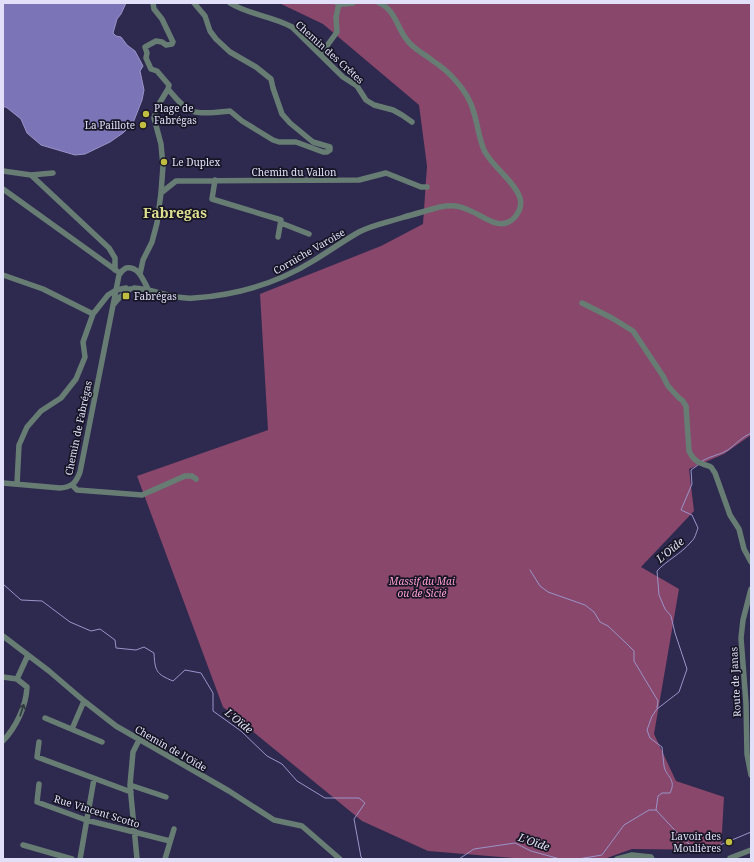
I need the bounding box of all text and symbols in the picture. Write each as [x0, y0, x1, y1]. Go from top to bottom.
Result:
street label: Chemin des Crêtes [293, 17, 368, 87]
place label: Plage de Fabrégas [154, 101, 197, 127]
marker: Plage de Fabrégas [141, 109, 151, 119]
place label: La Paillote [85, 118, 135, 132]
marker: La Paillote [138, 120, 148, 130]
place label: Le Duplex [172, 155, 220, 169]
marker: Le Duplex [159, 157, 169, 167]
street label: Chemin du Vallon [252, 165, 337, 179]
district label: Fabregas [143, 203, 207, 222]
street label: Corniche Varoise [271, 225, 347, 277]
place label: Fabrégas [134, 289, 177, 303]
marker: Fabrégas [121, 291, 131, 301]
street label: Chemin de Fabrégas [61, 379, 95, 477]
water label: L'Oïde [652, 533, 687, 566]
park label: Massif du Mai ou de Sicié [388, 574, 455, 600]
street label: Route de Janas [726, 646, 744, 717]
one-way arrow [19, 703, 26, 716]
water label: L'Oïde [221, 704, 257, 737]
street label: Chemin de l'Oïde [132, 722, 210, 774]
street label: Rue Vincent Scotto [52, 791, 142, 831]
water label: L'Oïde [516, 829, 552, 854]
place label: Lavoir des Moulières [671, 829, 721, 855]
marker: Lavoir des Moulières [724, 837, 734, 847]

